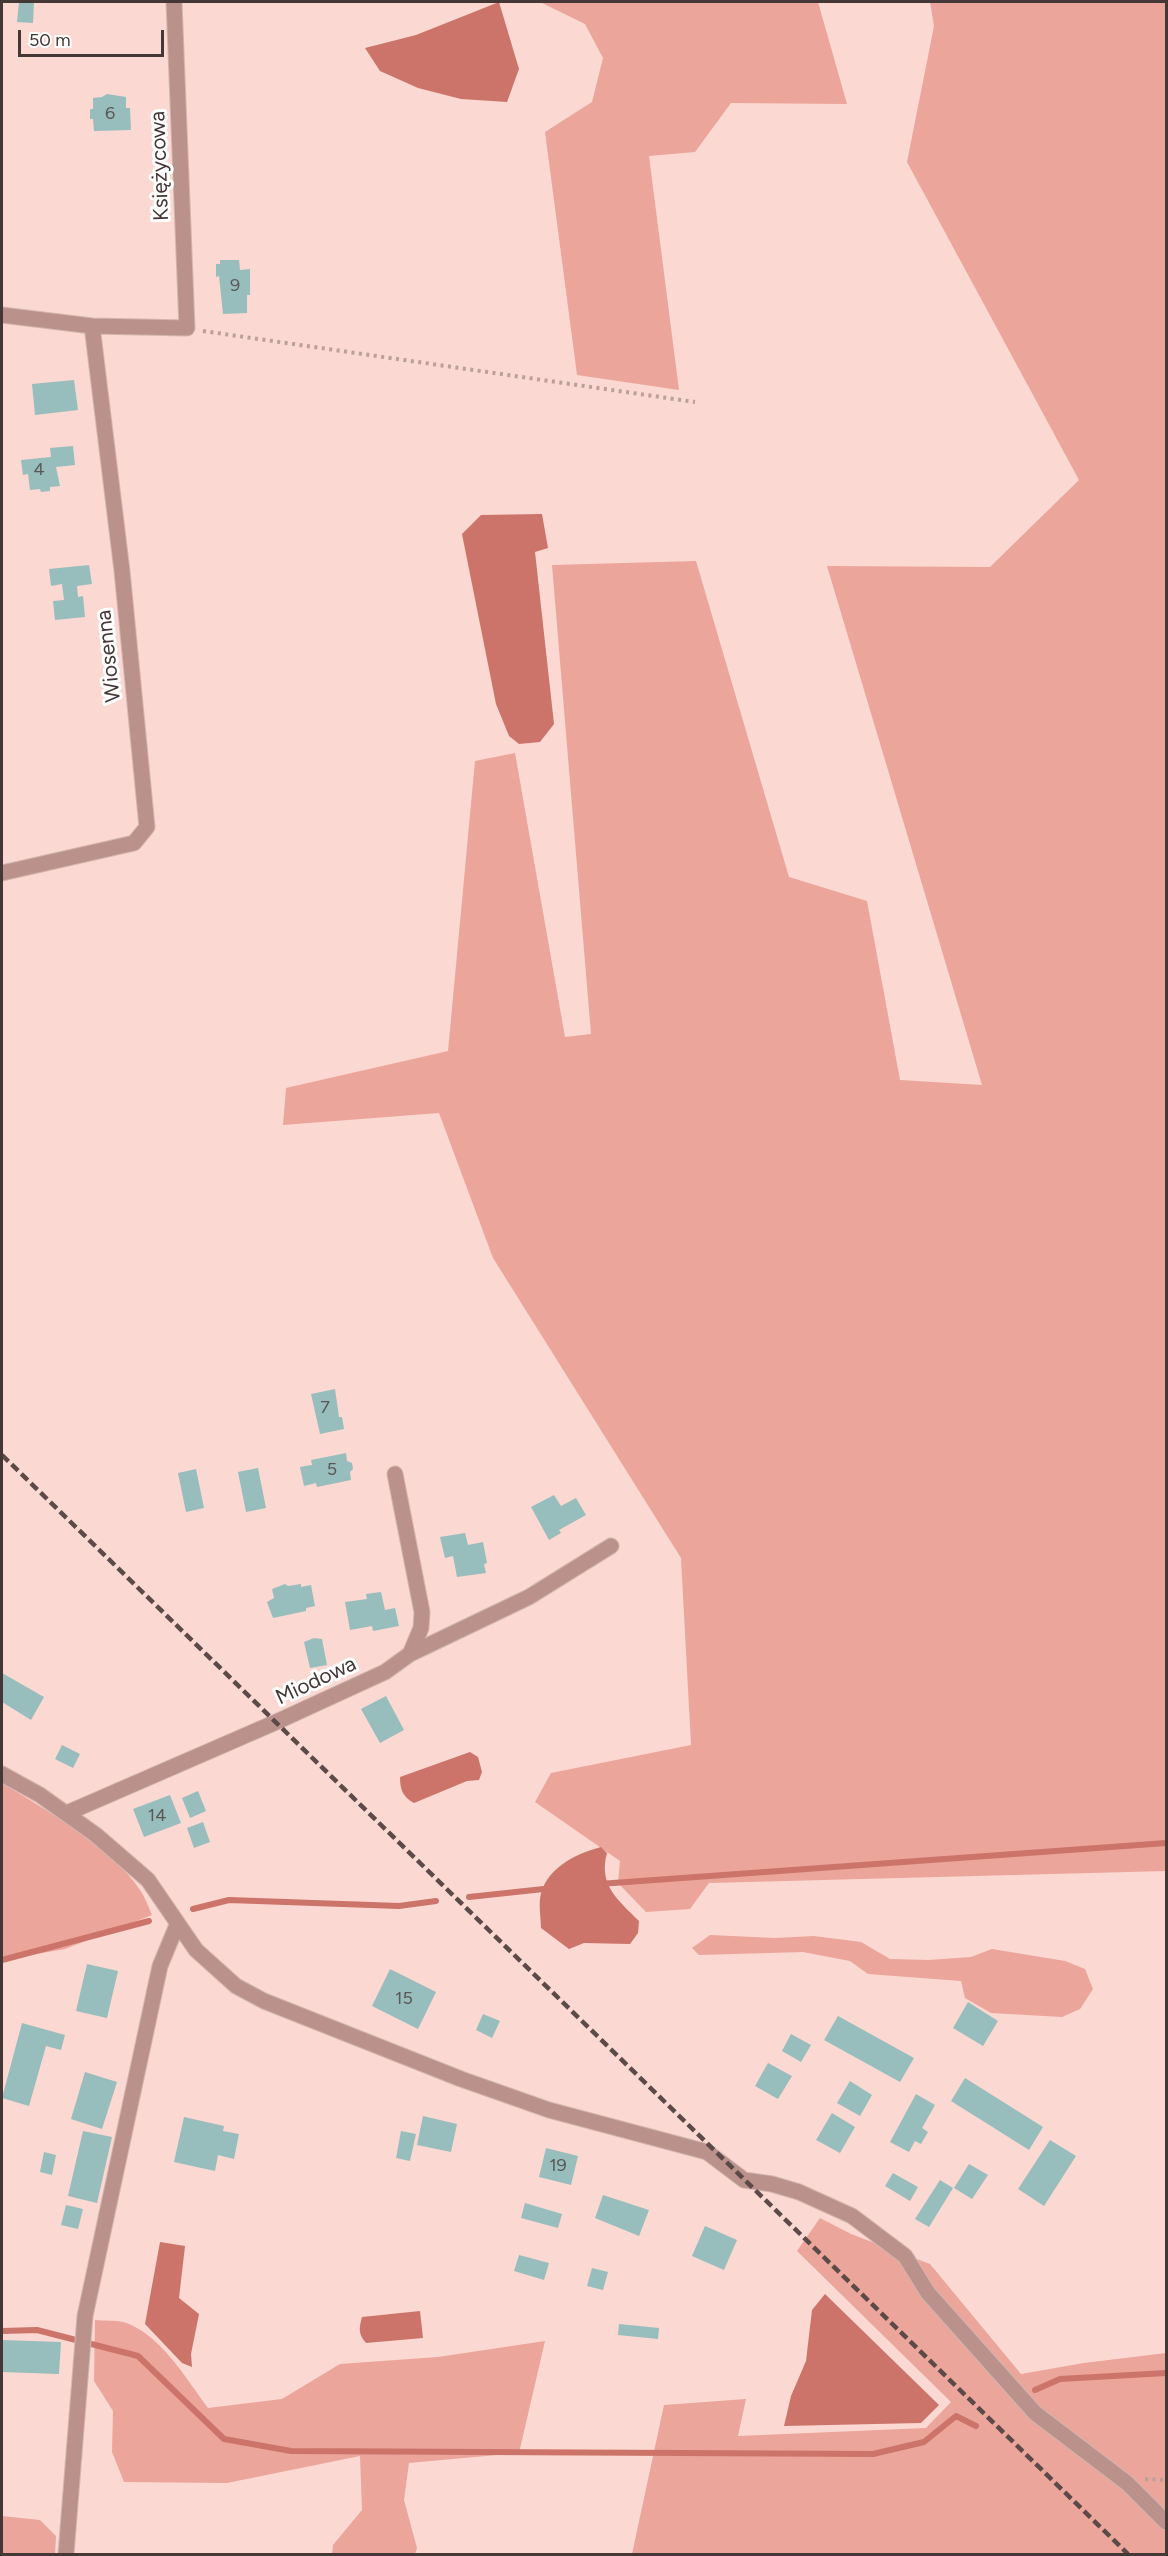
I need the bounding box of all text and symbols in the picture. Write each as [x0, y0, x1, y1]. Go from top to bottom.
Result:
scale bar [21, 18, 166, 56]
text: 50 m [29, 29, 71, 51]
house number: 6 [105, 103, 115, 125]
street label: Księżycowa [145, 110, 175, 222]
house number: 9 [230, 275, 240, 297]
house number: 4 [33, 459, 45, 481]
street label: Wiosenna [92, 609, 126, 703]
house number: 7 [320, 1397, 330, 1419]
house number: 5 [327, 1459, 337, 1481]
street label: Miodowa [272, 1651, 360, 1711]
house number: 14 [148, 1805, 166, 1827]
house number: 15 [395, 1988, 413, 2010]
house number: 19 [549, 2155, 567, 2177]

